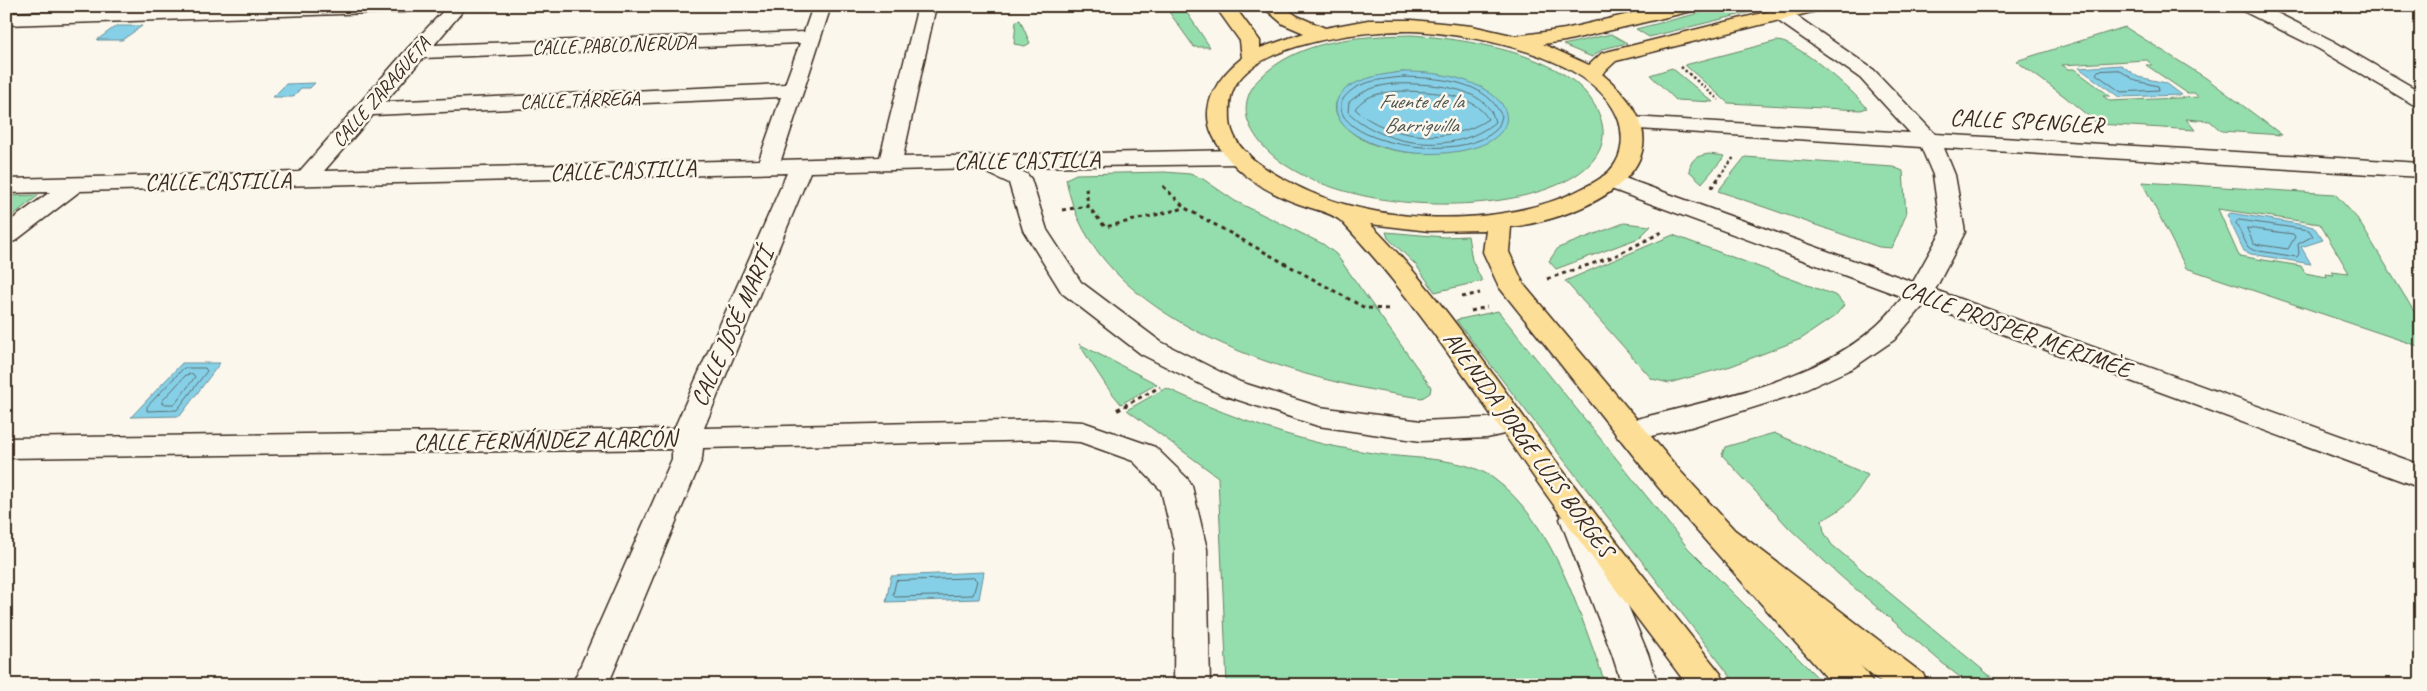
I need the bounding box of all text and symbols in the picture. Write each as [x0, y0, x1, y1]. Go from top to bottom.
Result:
street label: CALLE PABLO NERUDA [532, 30, 697, 60]
street label: CALLE ZARAGUETA [326, 31, 436, 152]
street label: CALLE TÁRREGA [520, 85, 641, 115]
water label: Fuente de la Barriguilla [1379, 88, 1466, 138]
street label: CALLE SPENGLER [1949, 102, 2107, 140]
street label: CALLE CASTILLA [954, 144, 1101, 176]
street label: CALLE CASTILLA [549, 152, 697, 188]
street label: CALLE CASTILLA [145, 165, 292, 197]
street label: CALLE JOSÉ MARTÍ [684, 238, 782, 411]
street label: CALLE PROSPER MERIMÈE [1897, 273, 2138, 386]
street label: AVENIDA JORGE LUIS BORGES [1437, 325, 1623, 566]
street label: CALLE FERNÁNDEZ ALARCÓN [413, 423, 680, 457]

